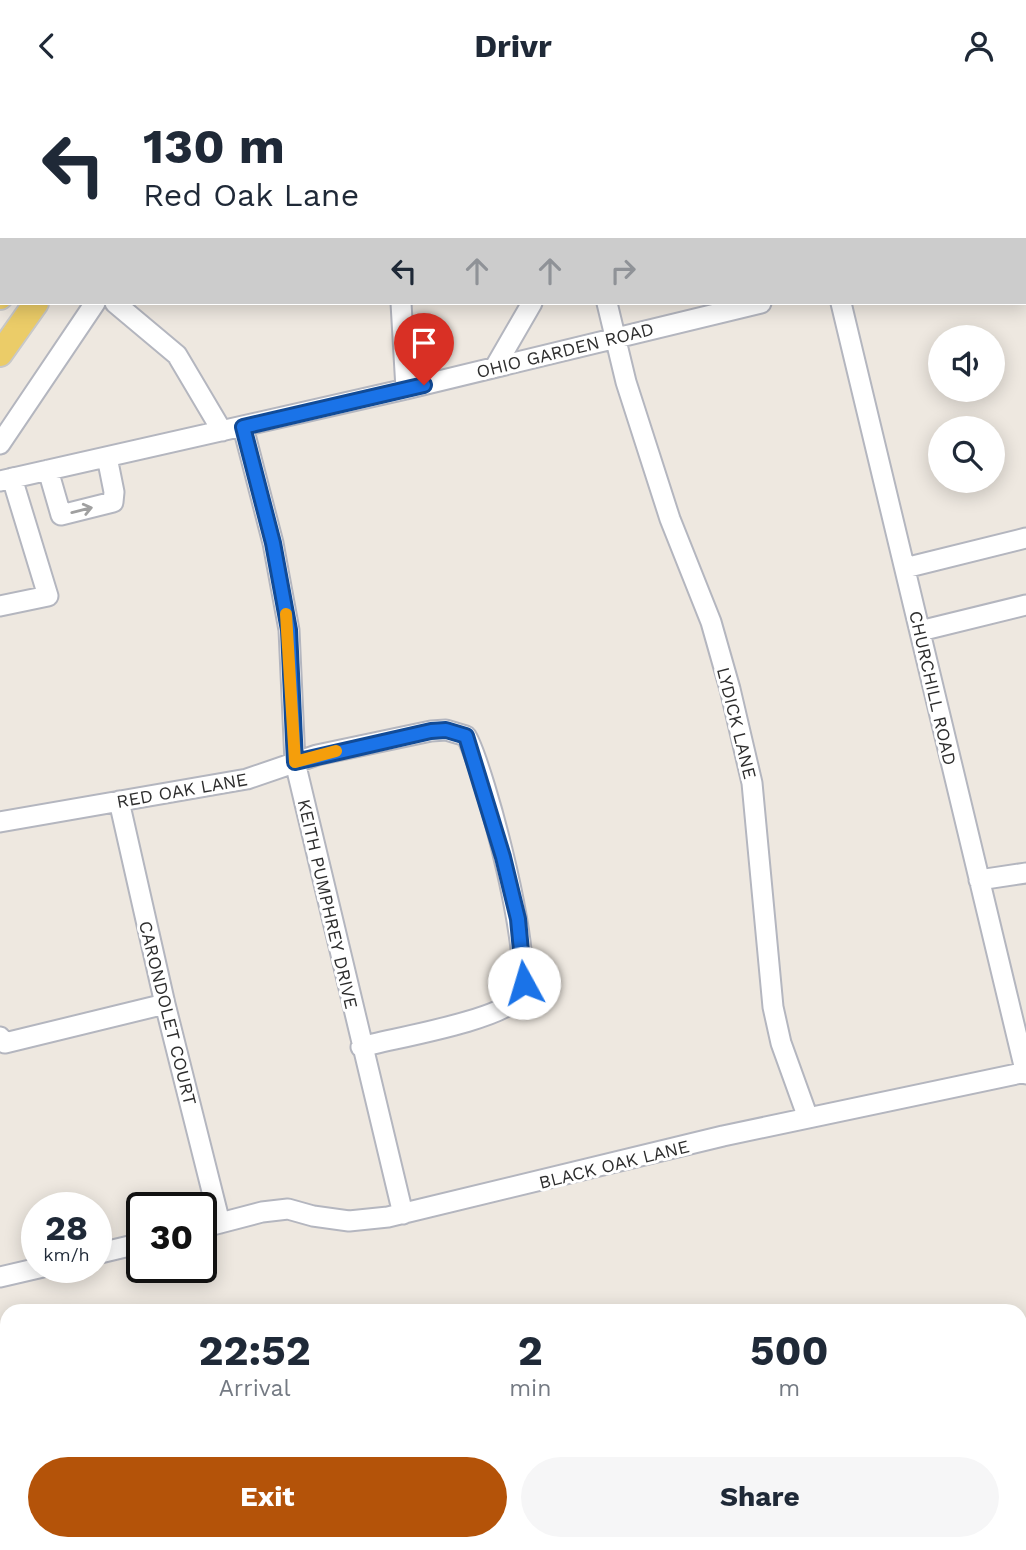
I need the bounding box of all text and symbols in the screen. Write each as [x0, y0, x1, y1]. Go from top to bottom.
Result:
icon: back [28, 27, 66, 65]
text: Drivr [474, 27, 552, 65]
icon: person [960, 27, 998, 65]
text: 130 m [143, 117, 285, 175]
icon: left [28, 119, 119, 210]
text: Red Oak Lane [143, 176, 359, 214]
icon: left [385, 252, 423, 290]
icon: ahead [458, 252, 496, 290]
icon: ahead [531, 252, 569, 290]
icon: right [604, 252, 642, 290]
pin [394, 313, 454, 385]
street label: OHIO GARDEN ROAD [474, 318, 656, 382]
icon: arrive [405, 324, 443, 362]
map controls [928, 325, 1005, 493]
button: sound [928, 325, 1005, 402]
button: search [928, 416, 1005, 493]
one-way arrow [70, 503, 93, 516]
street label: CHURCHILL ROAD [905, 609, 961, 767]
street label: LYDICK LANE [713, 665, 761, 781]
street label: RED OAK LANE [115, 768, 249, 812]
street label: KEITH PUMPHREY DRIVE [294, 797, 362, 1011]
street label: CARONDOLET COURT [135, 919, 201, 1107]
position arrow [487, 946, 561, 1020]
street label: BLACK OAK LANE [537, 1135, 691, 1193]
speed limit sign: 30 [126, 1192, 217, 1283]
text: 28 [45, 1207, 88, 1249]
text: km/h [43, 1244, 90, 1265]
text: 22:52 [198, 1326, 311, 1375]
text: 2 [518, 1326, 543, 1375]
text: 500 [750, 1326, 829, 1375]
text: Arrival [219, 1375, 290, 1402]
text: min [509, 1375, 551, 1402]
text: m [778, 1375, 800, 1402]
button: Exit [28, 1457, 507, 1537]
button: Share [521, 1457, 999, 1537]

